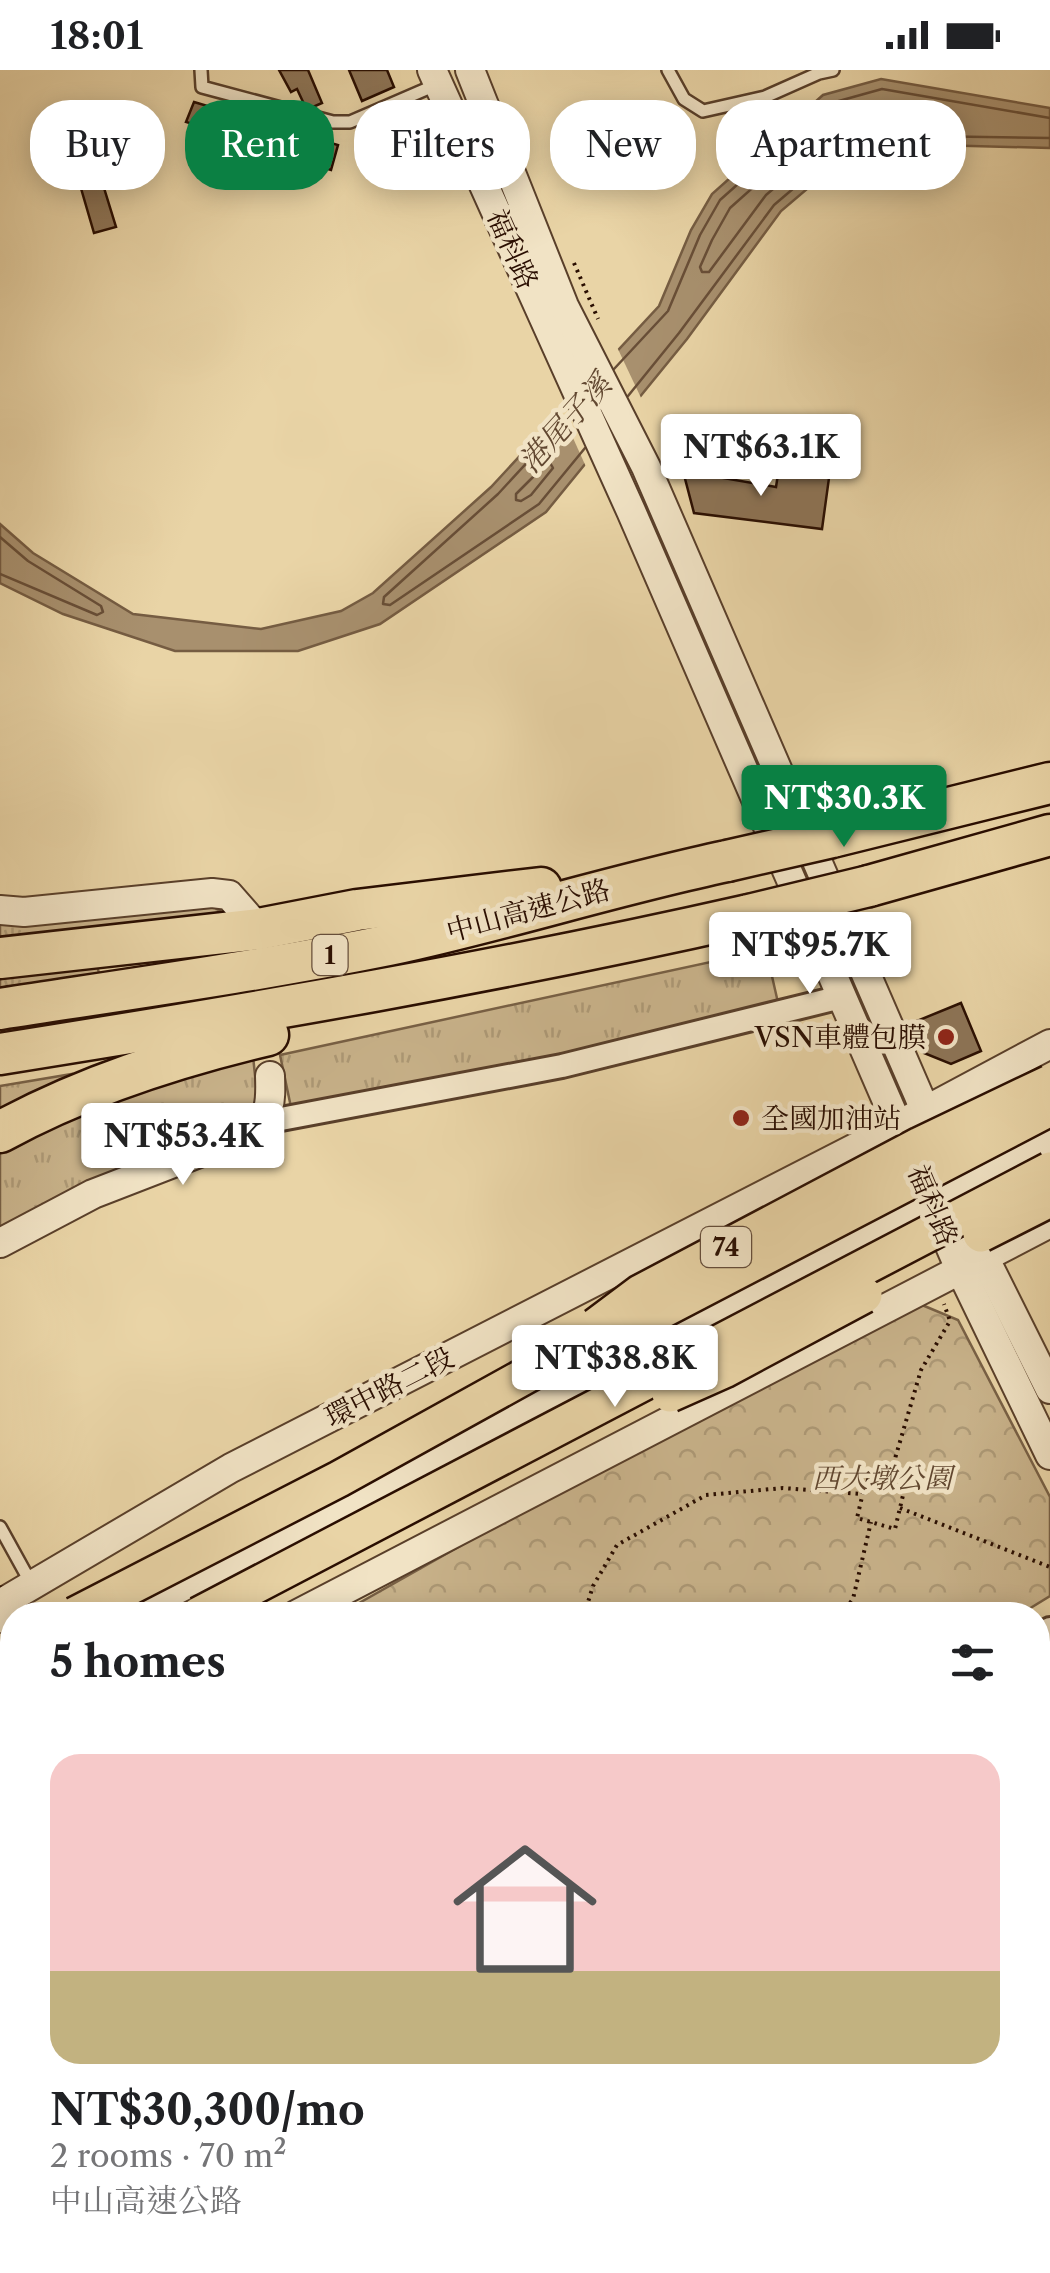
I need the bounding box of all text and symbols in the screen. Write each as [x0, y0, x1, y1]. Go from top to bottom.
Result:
text: 18:01 [50, 12, 143, 59]
chip: Buy [30, 100, 165, 190]
chip: Rent [185, 100, 334, 190]
chip: Filters [354, 100, 530, 190]
chip: New [550, 100, 696, 190]
chip: Apartment [716, 100, 966, 190]
street label: 福科路 [480, 204, 546, 294]
water label: 港尾子溪 [511, 364, 621, 480]
pin: NT$63.1K [658, 414, 864, 499]
text: NT$63.1K [683, 427, 839, 466]
pin: NT$30.3K [741, 765, 947, 850]
text: NT$30.3K [764, 778, 924, 817]
street label: 中山高速公路 [442, 872, 614, 948]
pin: NT$95.7K [707, 912, 913, 997]
text: NT$95.7K [731, 925, 889, 964]
road number: 1 [312, 935, 348, 975]
place label: VSN車體包膜 [753, 1020, 926, 1054]
marker: VSN車體包膜 [935, 1026, 957, 1048]
place label: 全國加油站 [761, 1101, 901, 1135]
pin: NT$53.4K [80, 1103, 286, 1188]
marker: 全國加油站 [730, 1107, 752, 1129]
text: NT$53.4K [103, 1116, 263, 1155]
street label: 福科路 [901, 1160, 965, 1250]
road number: 74 [701, 1227, 751, 1267]
pin: NT$38.8K [512, 1325, 718, 1410]
text: NT$38.8K [534, 1338, 696, 1377]
street label: 環中路二段 [319, 1340, 459, 1434]
park label: 西大墩公園 [812, 1461, 956, 1495]
icon: filters [945, 1635, 1000, 1690]
text: 5 homes [50, 1636, 226, 1688]
icon: home [435, 1819, 615, 1999]
text: NT$30,300/mo [50, 2084, 365, 2136]
text: 2 rooms · 70 m² [50, 2136, 286, 2175]
text: 中山高速公路 [50, 2181, 242, 2220]

